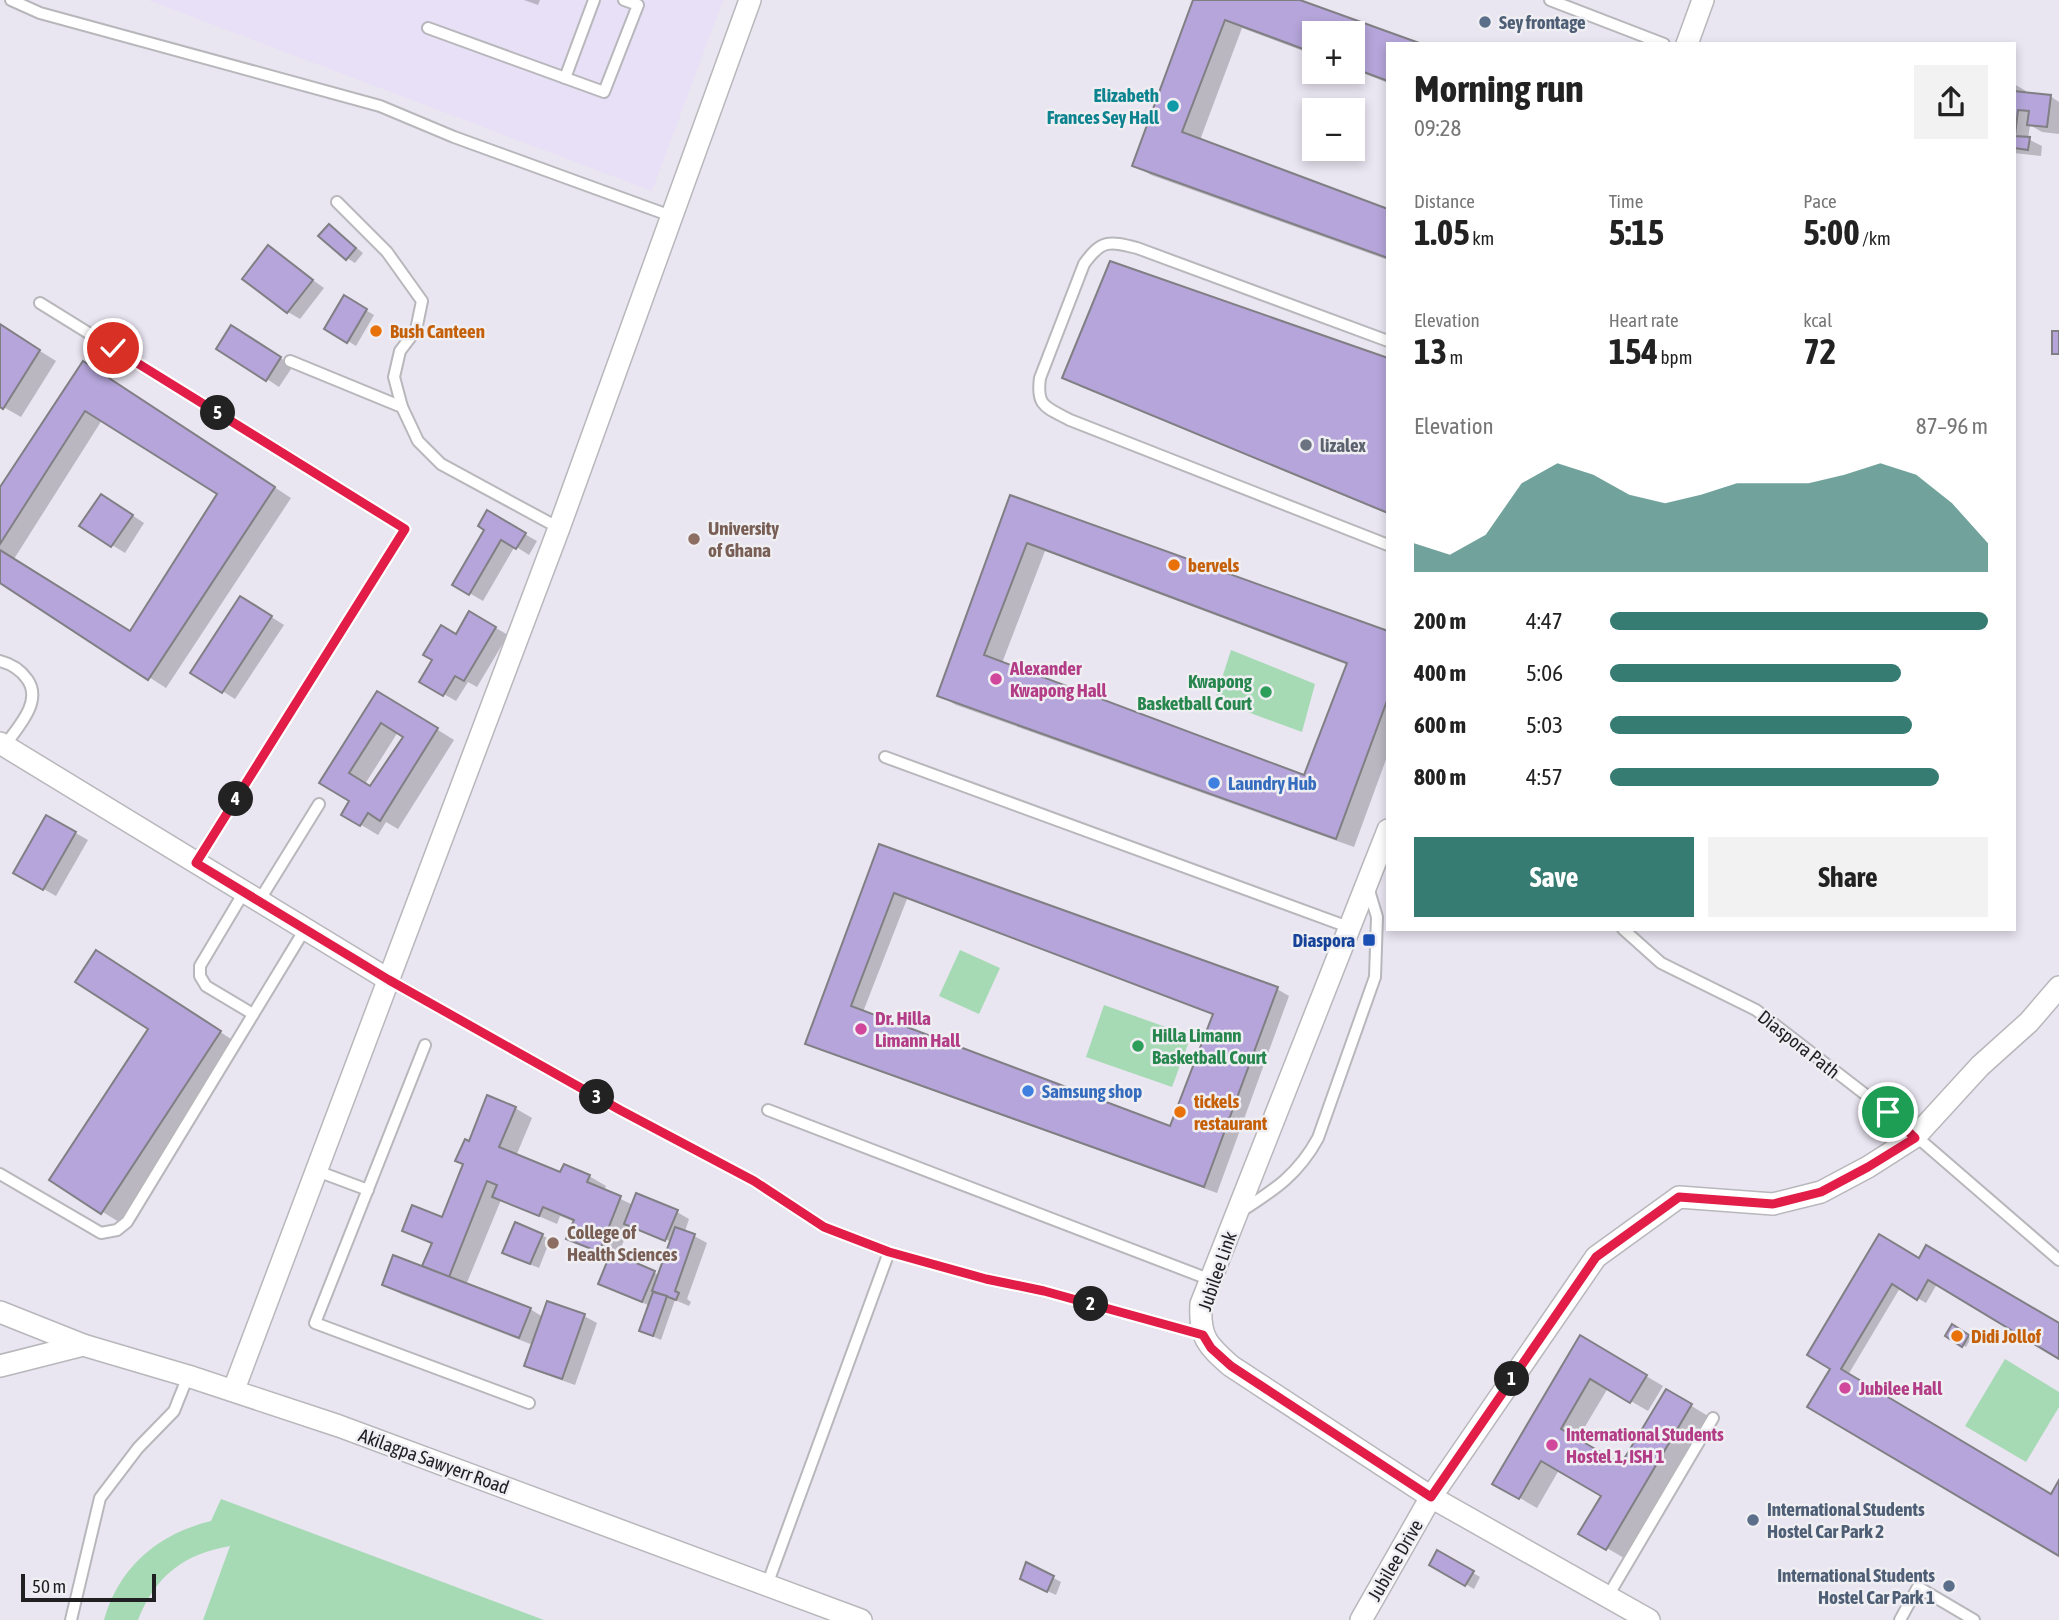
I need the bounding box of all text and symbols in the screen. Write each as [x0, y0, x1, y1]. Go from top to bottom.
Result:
place label: Sey frontage [1499, 11, 1586, 33]
marker: Sey frontage [1477, 14, 1493, 30]
map controls [1302, 21, 1365, 161]
button: + [1302, 21, 1365, 84]
button: share [1914, 65, 1988, 139]
text: Morning run [1414, 67, 1584, 110]
place label: Elizabeth Frances Sey Hall [1047, 84, 1160, 128]
marker: Elizabeth Frances Sey Hall [1165, 98, 1181, 114]
button: − [1302, 98, 1365, 161]
text: 09:28 [1414, 115, 1461, 141]
text: Distance [1414, 190, 1475, 212]
text: Time [1609, 190, 1643, 212]
text: Pace [1803, 190, 1837, 212]
text: 1.05 [1414, 212, 1470, 252]
text: 5:15 [1609, 212, 1664, 252]
text: 5:00 [1803, 212, 1860, 252]
text: km [1470, 227, 1494, 249]
text: /km [1860, 227, 1891, 249]
text: Elevation [1414, 309, 1480, 331]
text: Heart rate [1609, 309, 1679, 331]
text: kcal [1803, 309, 1832, 331]
pin [83, 318, 143, 378]
place label: Bush Canteen [390, 320, 485, 342]
marker: Bush Canteen [368, 323, 384, 339]
icon: check [94, 329, 132, 367]
text: 13 [1414, 331, 1447, 371]
text: 154 [1609, 331, 1658, 371]
text: 72 [1803, 331, 1836, 371]
text: m [1447, 346, 1463, 368]
text: bpm [1658, 346, 1692, 368]
pin: 5 [200, 396, 235, 430]
text: 5 [213, 401, 222, 423]
text: Elevation [1414, 413, 1494, 439]
text: 87–96 m [1916, 413, 1988, 439]
place label: lizalex [1320, 434, 1366, 456]
marker: lizalex [1298, 437, 1314, 453]
place label: University of Ghana [708, 517, 779, 561]
marker: University of Ghana [686, 531, 702, 547]
place label: bervels [1188, 554, 1240, 576]
marker: bervels [1166, 557, 1182, 573]
text: 200 m [1414, 608, 1466, 634]
text: 4:47 [1526, 608, 1563, 634]
place label: Alexander Kwapong Hall [1009, 657, 1108, 701]
text: 400 m [1414, 660, 1466, 686]
text: 5:06 [1526, 660, 1563, 686]
place label: Kwapong Basketball Court [1137, 670, 1253, 714]
marker: Alexander Kwapong Hall [988, 671, 1004, 687]
marker: Kwapong Basketball Court [1258, 684, 1274, 700]
text: 600 m [1414, 712, 1466, 738]
text: 5:03 [1526, 712, 1563, 738]
text: 800 m [1414, 764, 1466, 790]
text: 4:57 [1526, 764, 1563, 790]
place label: Laundry Hub [1228, 772, 1317, 794]
marker: Laundry Hub [1206, 775, 1222, 791]
pin: 4 [218, 782, 254, 816]
text: 4 [231, 787, 240, 809]
button: Save [1414, 837, 1694, 917]
button: Share [1708, 837, 1988, 917]
place label: Diaspora [1292, 929, 1355, 951]
marker: Diaspora [1361, 932, 1377, 948]
street label: Diaspora Path [1754, 1005, 1844, 1083]
place label: Dr. Hilla Limann Hall [875, 1007, 961, 1051]
marker: Dr. Hilla Limann Hall [853, 1021, 869, 1037]
place label: Hilla Limann Basketball Court [1152, 1024, 1267, 1068]
marker: Hilla Limann Basketball Court [1130, 1038, 1146, 1054]
pin: 3 [580, 1080, 614, 1114]
place label: Samsung shop [1042, 1080, 1142, 1102]
pin [1858, 1082, 1918, 1142]
marker: Samsung shop [1020, 1083, 1036, 1099]
text: 3 [592, 1085, 601, 1107]
place label: tickels restaurant [1193, 1090, 1268, 1134]
icon: arrive [1869, 1093, 1907, 1131]
marker: tickels restaurant [1172, 1104, 1188, 1120]
place label: College of Health Sciences [567, 1221, 678, 1265]
street label: Jubilee Link [1193, 1228, 1241, 1314]
marker: College of Health Sciences [545, 1235, 561, 1251]
pin: 2 [1074, 1286, 1108, 1322]
text: 2 [1086, 1292, 1095, 1314]
place label: Didi Jollof [1971, 1325, 2042, 1347]
marker: Didi Jollof [1949, 1328, 1965, 1344]
pin: 1 [1494, 1362, 1530, 1396]
text: 1 [1507, 1367, 1516, 1389]
place label: Jubilee Hall [1858, 1377, 1943, 1399]
marker: Jubilee Hall [1837, 1380, 1853, 1396]
place label: International Students Hostel 1, ISH 1 [1566, 1423, 1724, 1467]
street label: Akilagpa Sawyerr Road [356, 1424, 512, 1498]
marker: International Students Hostel 1, ISH 1 [1544, 1437, 1560, 1453]
place label: International Students Hostel Car Park 2 [1767, 1498, 1925, 1542]
marker: International Students Hostel Car Park 2 [1745, 1512, 1761, 1528]
street label: Jubilee Drive [1363, 1515, 1427, 1605]
place label: International Students Hostel Car Park 1 [1777, 1564, 1935, 1608]
scale bar [21, 1571, 156, 1603]
text: 50 m [32, 1575, 66, 1597]
marker: International Students Hostel Car Park 1 [1941, 1578, 1957, 1594]

